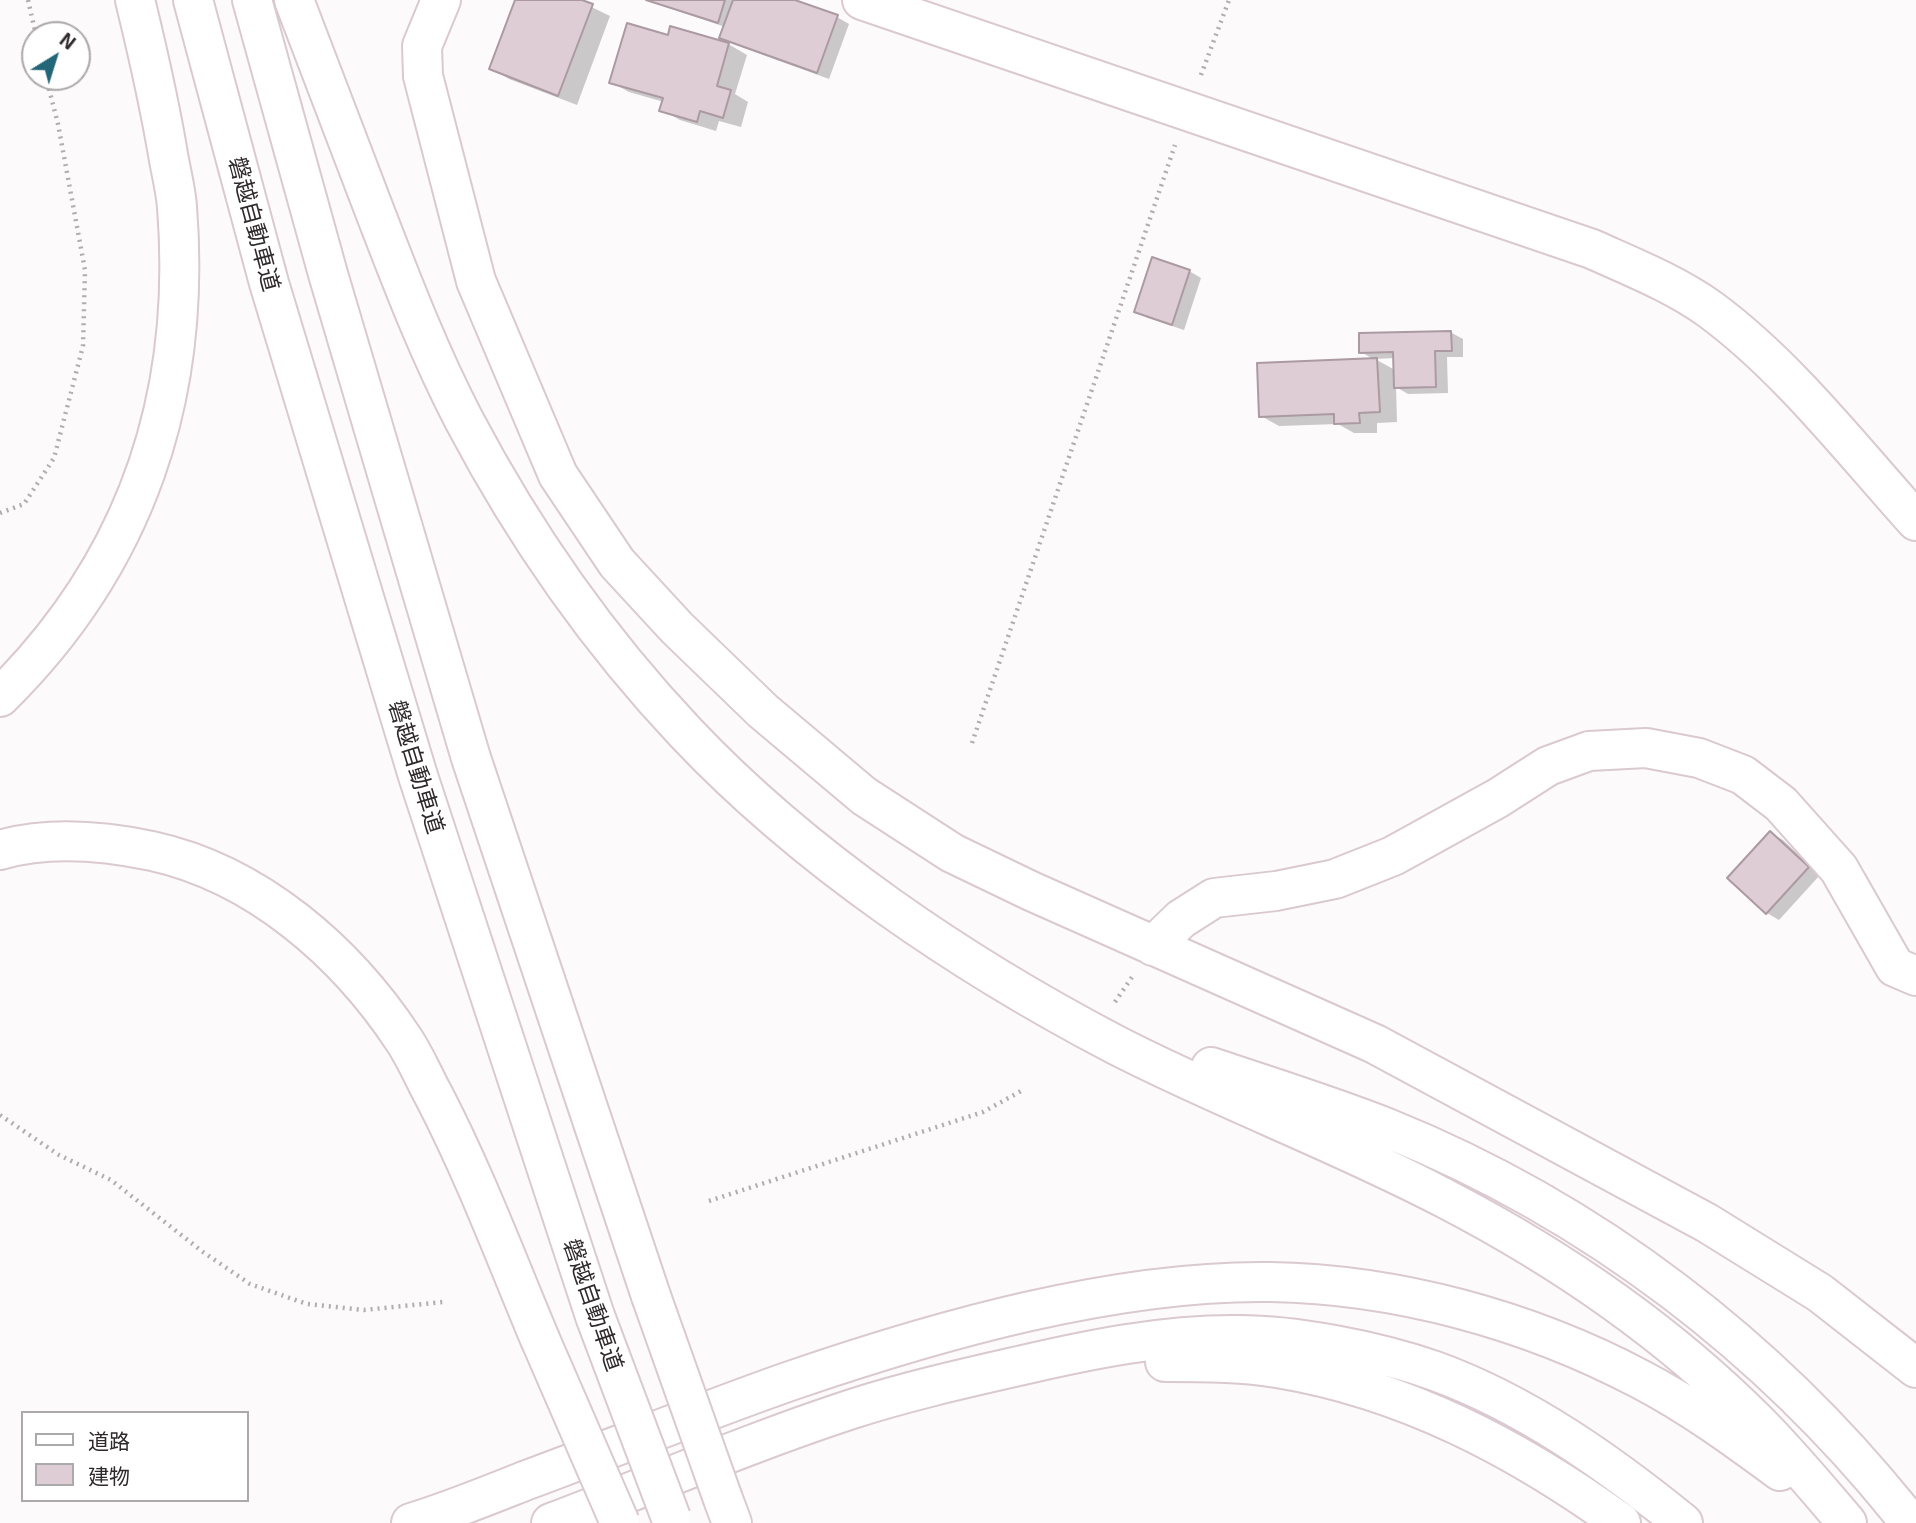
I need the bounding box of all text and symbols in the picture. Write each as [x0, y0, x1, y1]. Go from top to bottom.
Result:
north arrow [21, 21, 91, 91]
text: N [56, 27, 80, 54]
street label: 磐越自動車道 [223, 154, 285, 294]
street label: 磐越自動車道 [383, 697, 449, 837]
street label: 磐越自動車道 [557, 1235, 629, 1375]
legend [21, 1411, 248, 1502]
text: 道路 [88, 1428, 130, 1453]
text: 建物 [88, 1463, 130, 1488]

